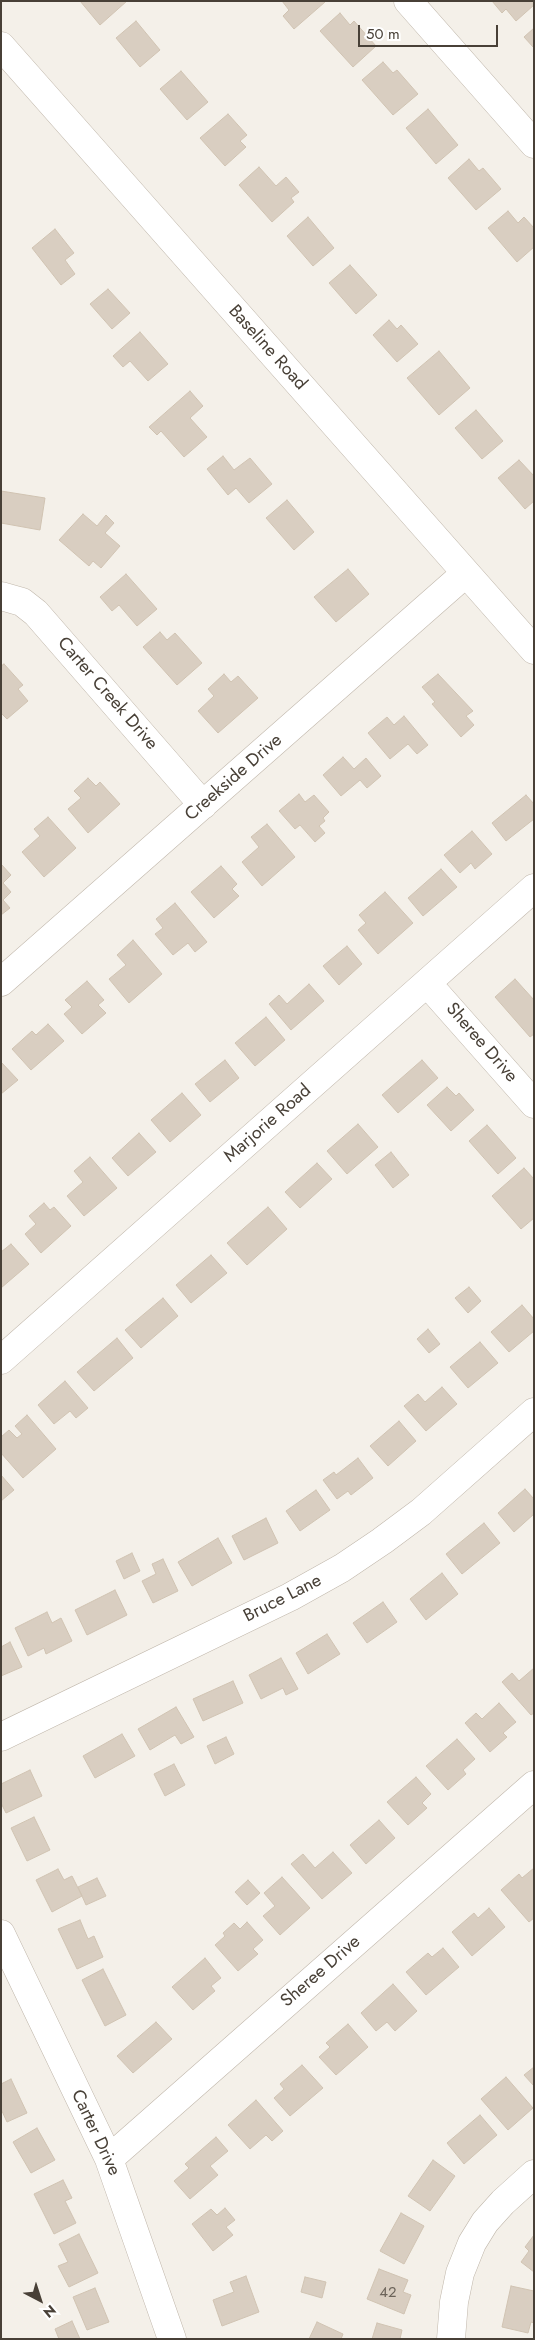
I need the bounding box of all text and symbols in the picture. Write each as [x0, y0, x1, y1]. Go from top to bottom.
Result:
scale bar [360, 15, 500, 47]
text: 50 m [366, 23, 400, 45]
street label: Baseline Road [223, 301, 311, 395]
street label: Carter Creek Drive [52, 633, 162, 755]
street label: Creekside Drive [181, 730, 287, 826]
street label: Sheree Drive [441, 999, 521, 1087]
street label: Marjorie Road [220, 1080, 316, 1168]
street label: Bruce Lane [240, 1570, 326, 1628]
street label: Sheree Drive [277, 1932, 365, 2012]
street label: Carter Drive [66, 2087, 124, 2179]
north arrow [15, 2275, 65, 2325]
house number: 42 [379, 2284, 397, 2302]
text: N [39, 2300, 60, 2323]

